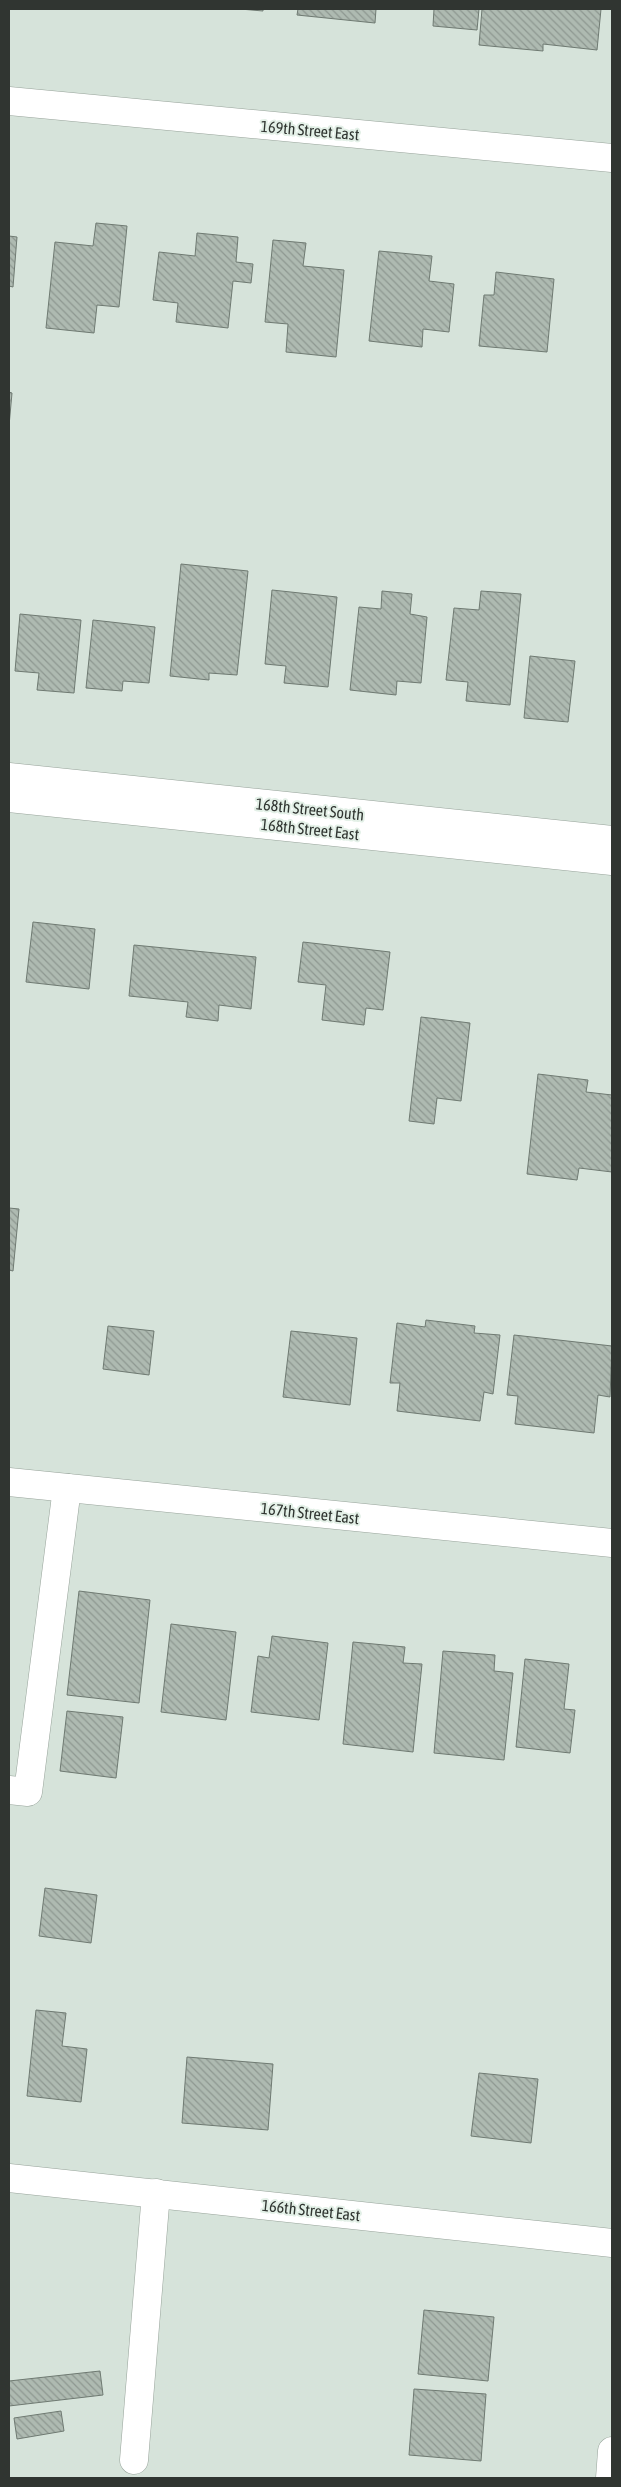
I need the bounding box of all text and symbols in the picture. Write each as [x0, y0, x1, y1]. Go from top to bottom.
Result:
street label: 169th Street East [260, 117, 360, 143]
street label: 168th Street South [255, 794, 365, 824]
street label: 168th Street East [260, 815, 361, 843]
street label: 167th Street East [260, 1499, 361, 1527]
street label: 166th Street East [261, 2196, 362, 2224]

